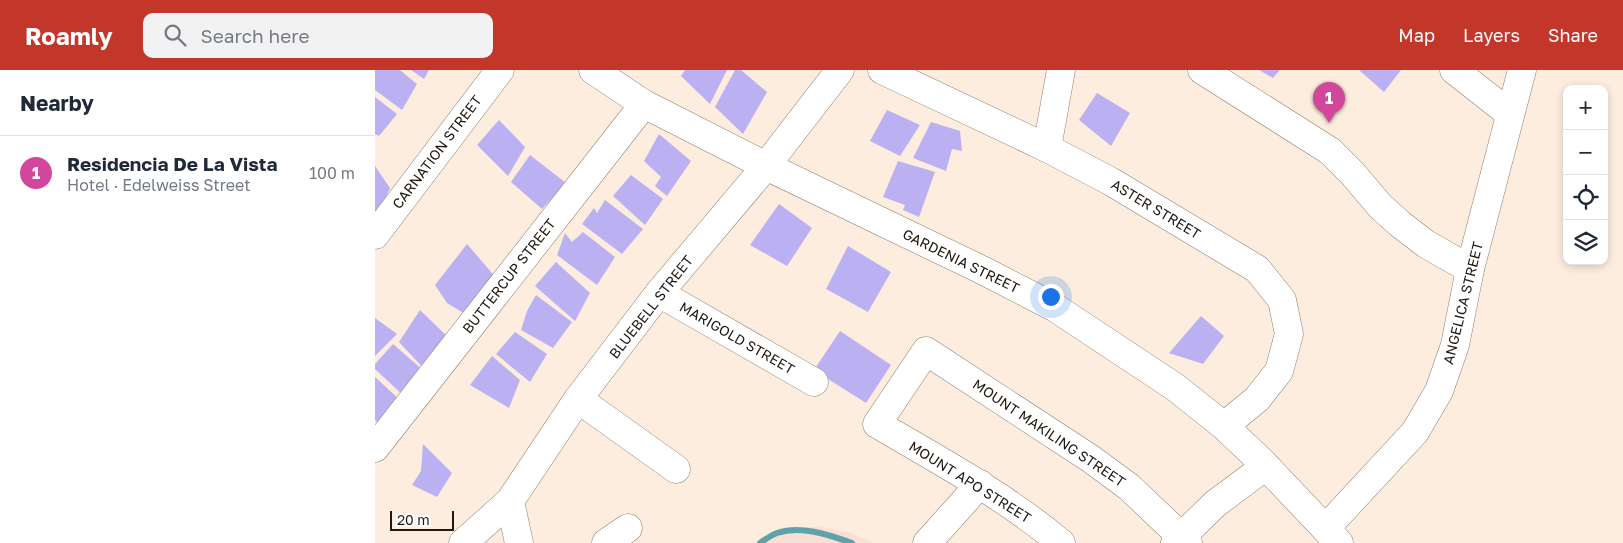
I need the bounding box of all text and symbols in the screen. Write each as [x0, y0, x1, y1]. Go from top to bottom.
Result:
search box [143, 13, 493, 58]
text: Roamly [25, 21, 113, 50]
icon: search [161, 21, 189, 49]
text: Search here [201, 24, 309, 47]
text: Map [1398, 24, 1435, 46]
text: Layers [1463, 24, 1520, 46]
text: Share [1548, 24, 1598, 46]
pin: 1 [1313, 82, 1345, 123]
map controls [1563, 85, 1608, 265]
button: + [1563, 85, 1608, 130]
text: Nearby [20, 90, 94, 116]
street label: CARNATION STREET [388, 91, 485, 212]
button: − [1563, 130, 1608, 175]
text: Residencia De La Vista [67, 152, 277, 175]
text: 1 [32, 163, 40, 183]
text: 100 m [309, 163, 355, 183]
text: Hotel · Edelweiss Street [67, 175, 251, 195]
street label: ASTER STREET [1108, 175, 1204, 242]
button: locate [1563, 175, 1608, 220]
street label: BUTTERCUP STREET [459, 215, 559, 336]
button: layers [1563, 220, 1608, 265]
street label: GARDENIA STREET [900, 225, 1023, 296]
street label: ANGELICA STREET [1439, 239, 1486, 366]
street label: BLUEBELL STREET [605, 252, 696, 362]
your location [1038, 284, 1064, 310]
street label: MARIGOLD STREET [677, 298, 798, 378]
street label: MOUNT MAKILING STREET [970, 375, 1129, 490]
street label: MOUNT APO STREET [906, 437, 1035, 526]
scale bar [390, 508, 454, 531]
text: 20 m [397, 511, 430, 528]

